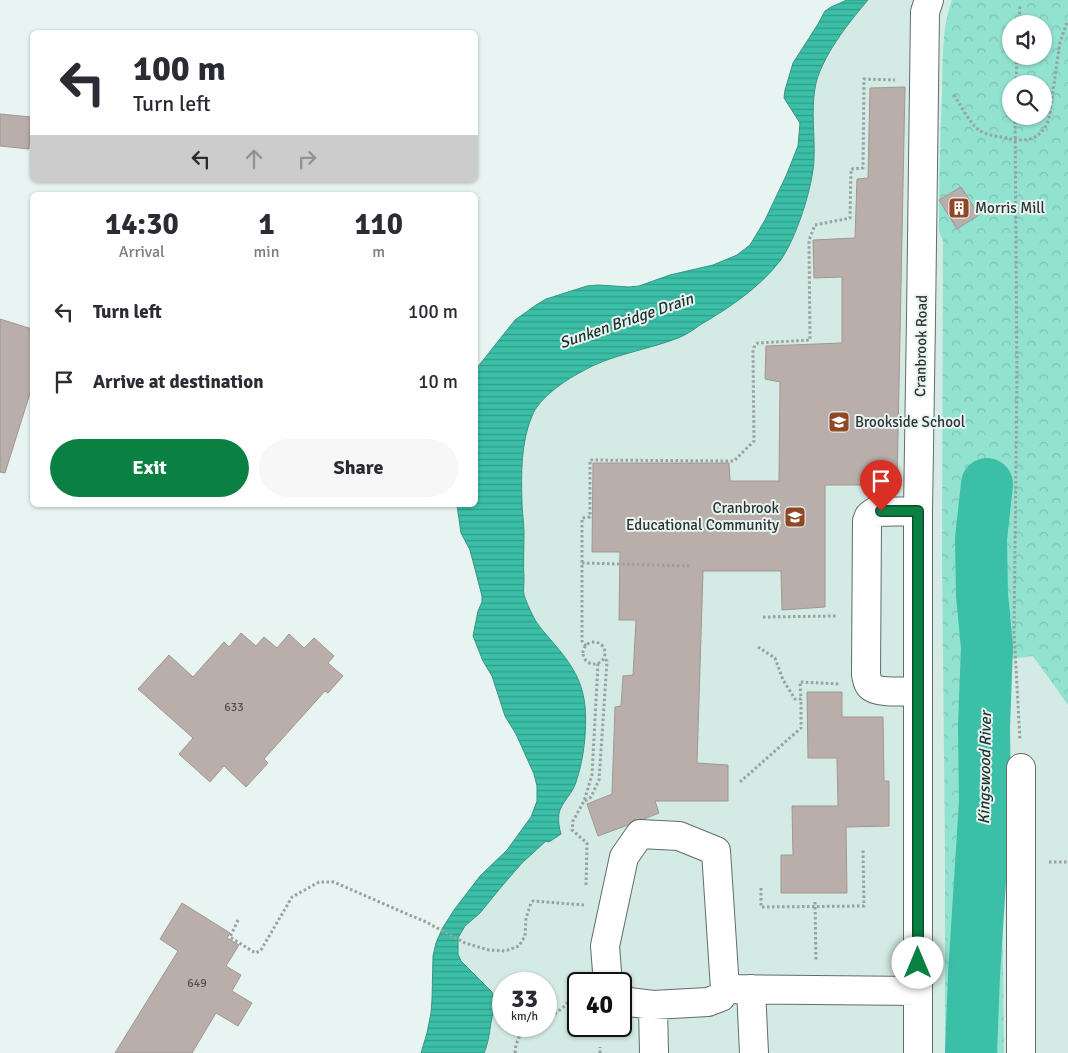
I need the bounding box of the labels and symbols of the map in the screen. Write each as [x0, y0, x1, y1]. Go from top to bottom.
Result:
building icon: Morris Mill [947, 196, 971, 220]
place label: Morris Mill [975, 199, 1045, 217]
water label: Sunken Bridge Drain [557, 288, 697, 353]
street label: Cranbrook Road [911, 295, 931, 397]
school or university icon: Brookside School [827, 410, 851, 434]
place label: Brookside School [855, 413, 965, 431]
pin [860, 460, 902, 511]
place label: Cranbrook Educational Community [626, 499, 779, 534]
school or university icon: Cranbrook Educational Community [783, 505, 807, 529]
house number: 633 [224, 700, 244, 715]
water label: Kingswood River [974, 709, 996, 825]
position arrow [891, 936, 943, 988]
speed limit sign: 40 [567, 972, 632, 1037]
house number: 649 [187, 976, 207, 991]

